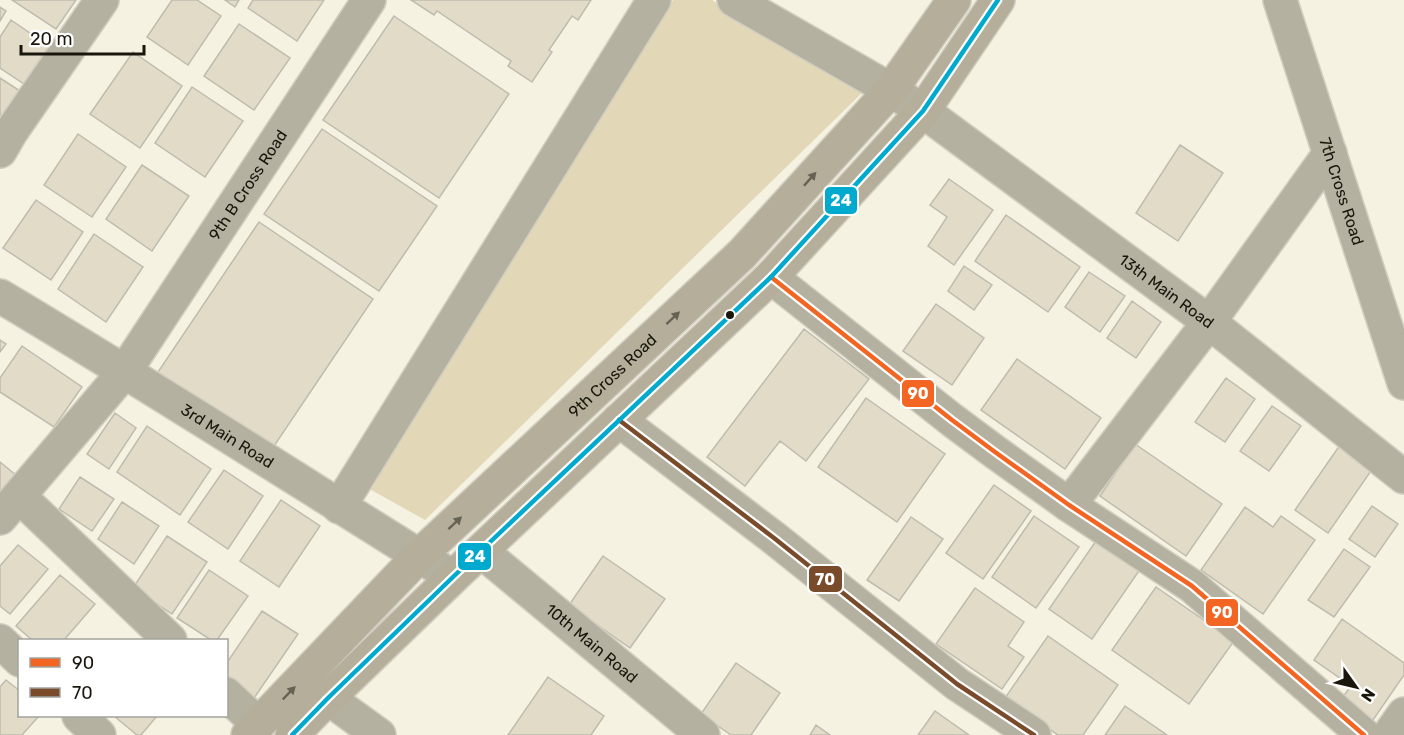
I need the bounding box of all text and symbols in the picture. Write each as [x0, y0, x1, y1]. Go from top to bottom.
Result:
scale bar [21, 18, 144, 56]
text: 20 m [30, 28, 72, 50]
street label: 9th B Cross Road [205, 126, 291, 244]
street label: 7th Cross Road [1315, 135, 1368, 248]
one-way arrow [803, 172, 816, 187]
line badge: 24 [824, 186, 858, 215]
text: 24 [830, 191, 852, 210]
street label: 13th Main Road [1115, 250, 1218, 332]
unlabelled marker [724, 309, 736, 321]
one-way arrow [666, 311, 681, 325]
street label: 9th Cross Road [565, 330, 660, 421]
line badge: 90 [901, 379, 935, 408]
text: 90 [907, 384, 929, 403]
street label: 3rd Main Road [177, 400, 277, 472]
one-way arrow [447, 517, 461, 531]
line badge: 24 [457, 542, 492, 571]
text: 24 [464, 547, 486, 566]
line badge: 70 [808, 565, 843, 593]
text: 70 [815, 570, 835, 589]
line badge: 90 [1205, 598, 1239, 627]
street label: 10th Main Road [542, 600, 641, 687]
text: 90 [1211, 603, 1233, 622]
legend [18, 639, 228, 717]
text: 90 [72, 652, 94, 674]
north arrow [1326, 657, 1386, 717]
text: 70 [72, 682, 93, 704]
text: N [1357, 685, 1379, 705]
one-way arrow [281, 686, 295, 700]

